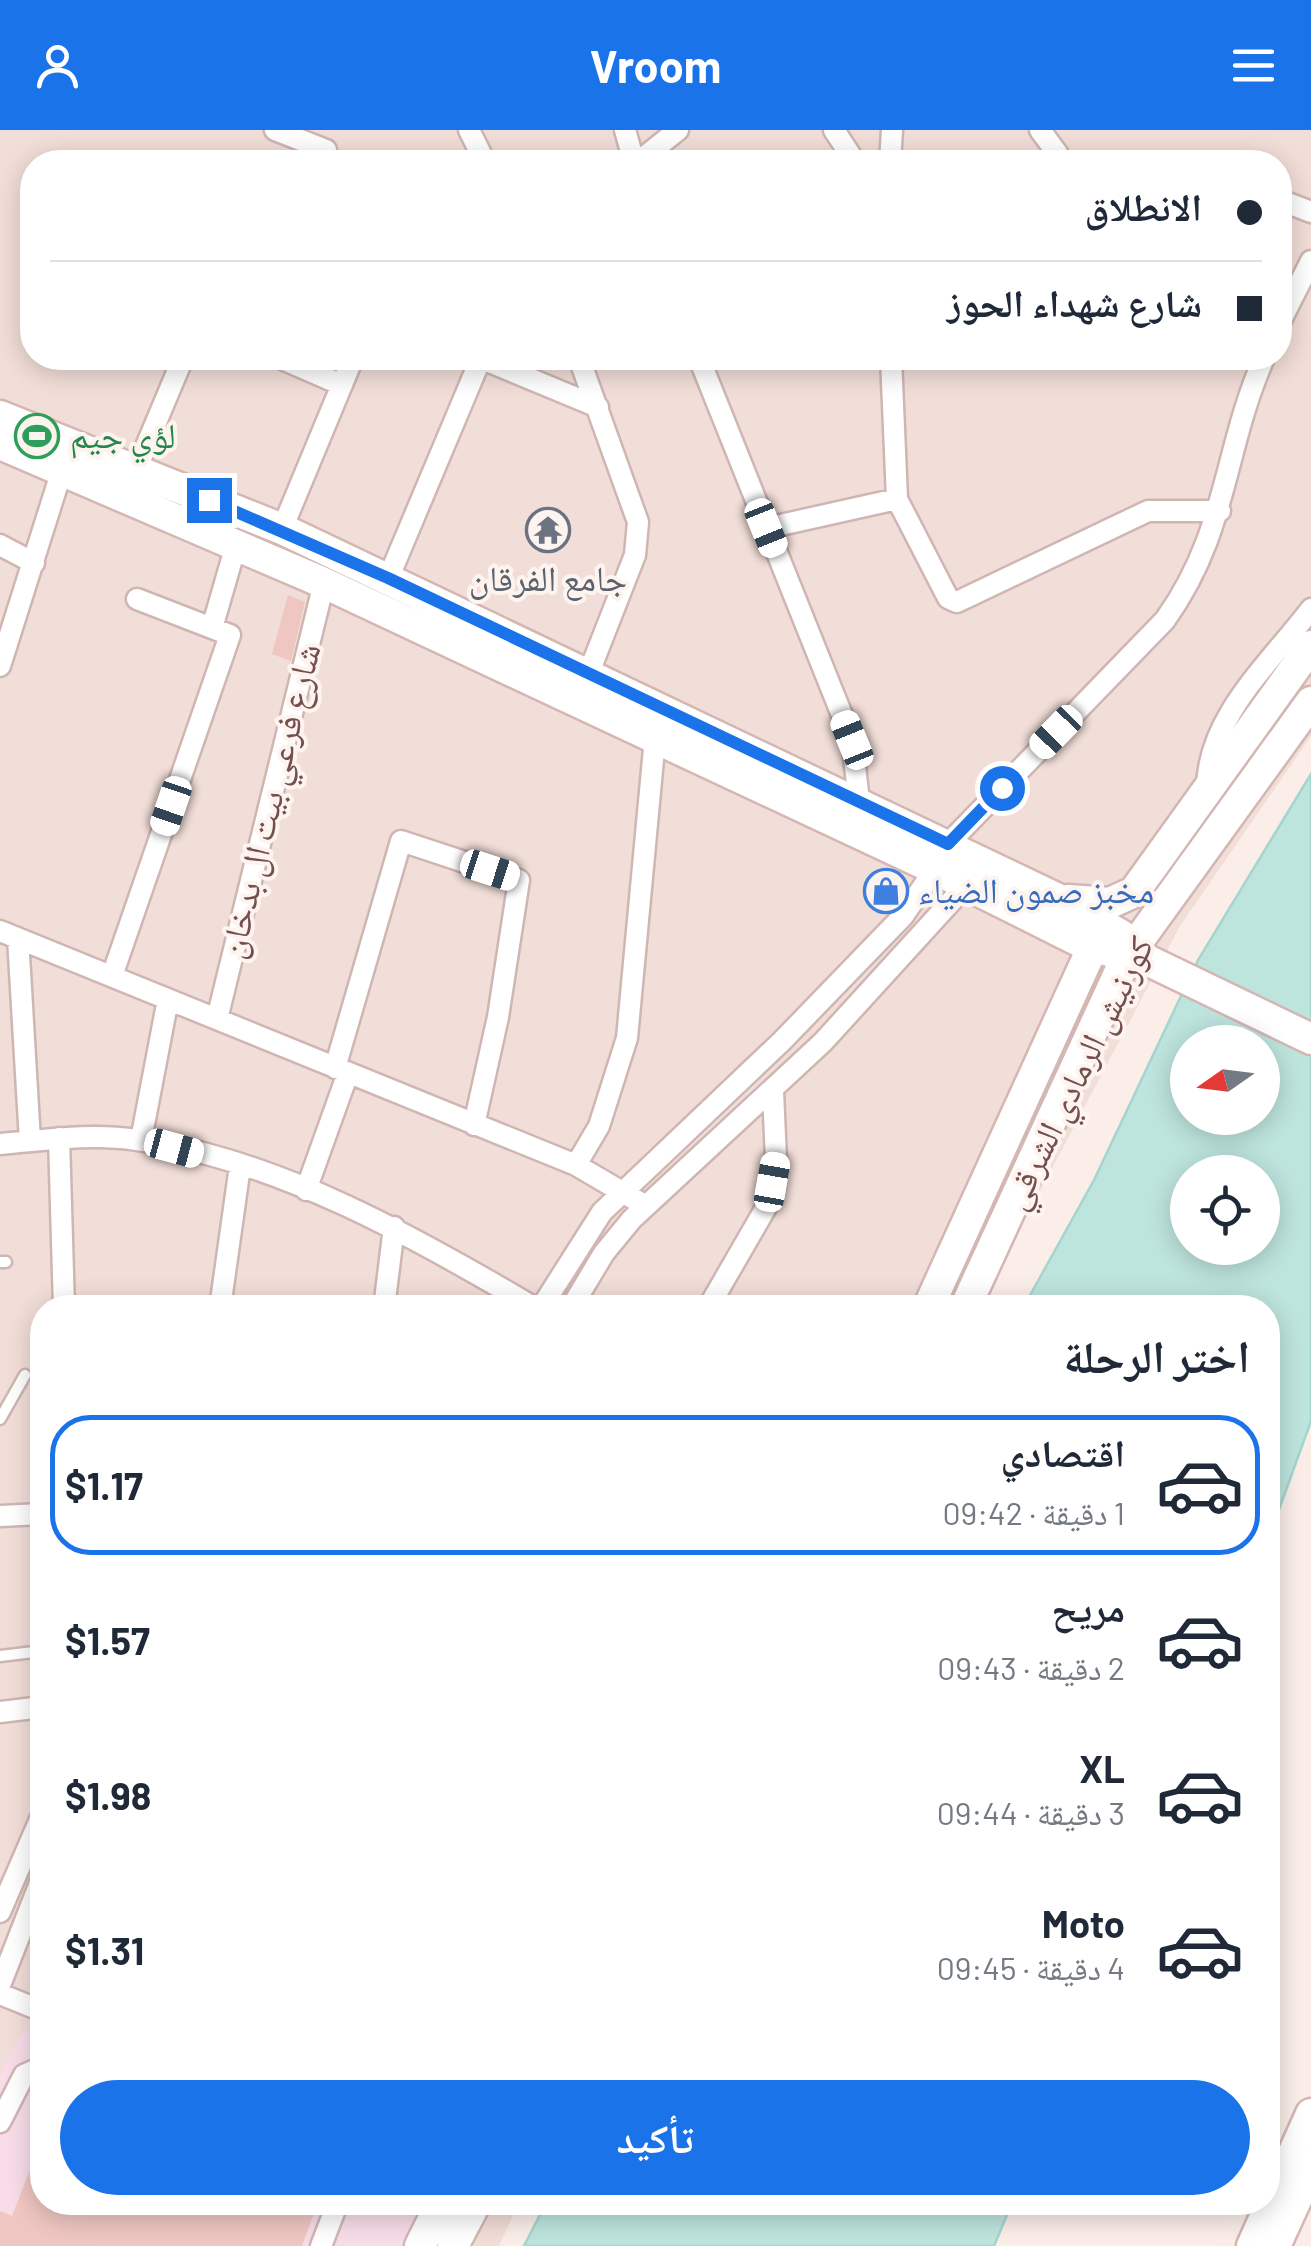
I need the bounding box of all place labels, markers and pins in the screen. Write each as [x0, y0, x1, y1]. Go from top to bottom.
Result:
sports icon: لؤي جيم [14, 413, 60, 459]
place label: لؤي جيم [70, 413, 176, 464]
temple icon: جامع الفرقان [525, 507, 571, 553]
place label: جامع الفرقان [469, 556, 627, 601]
shop icon: مخبز صمون الضياء [863, 868, 909, 914]
place label: مخبز صمون الضياء [918, 868, 1154, 912]

